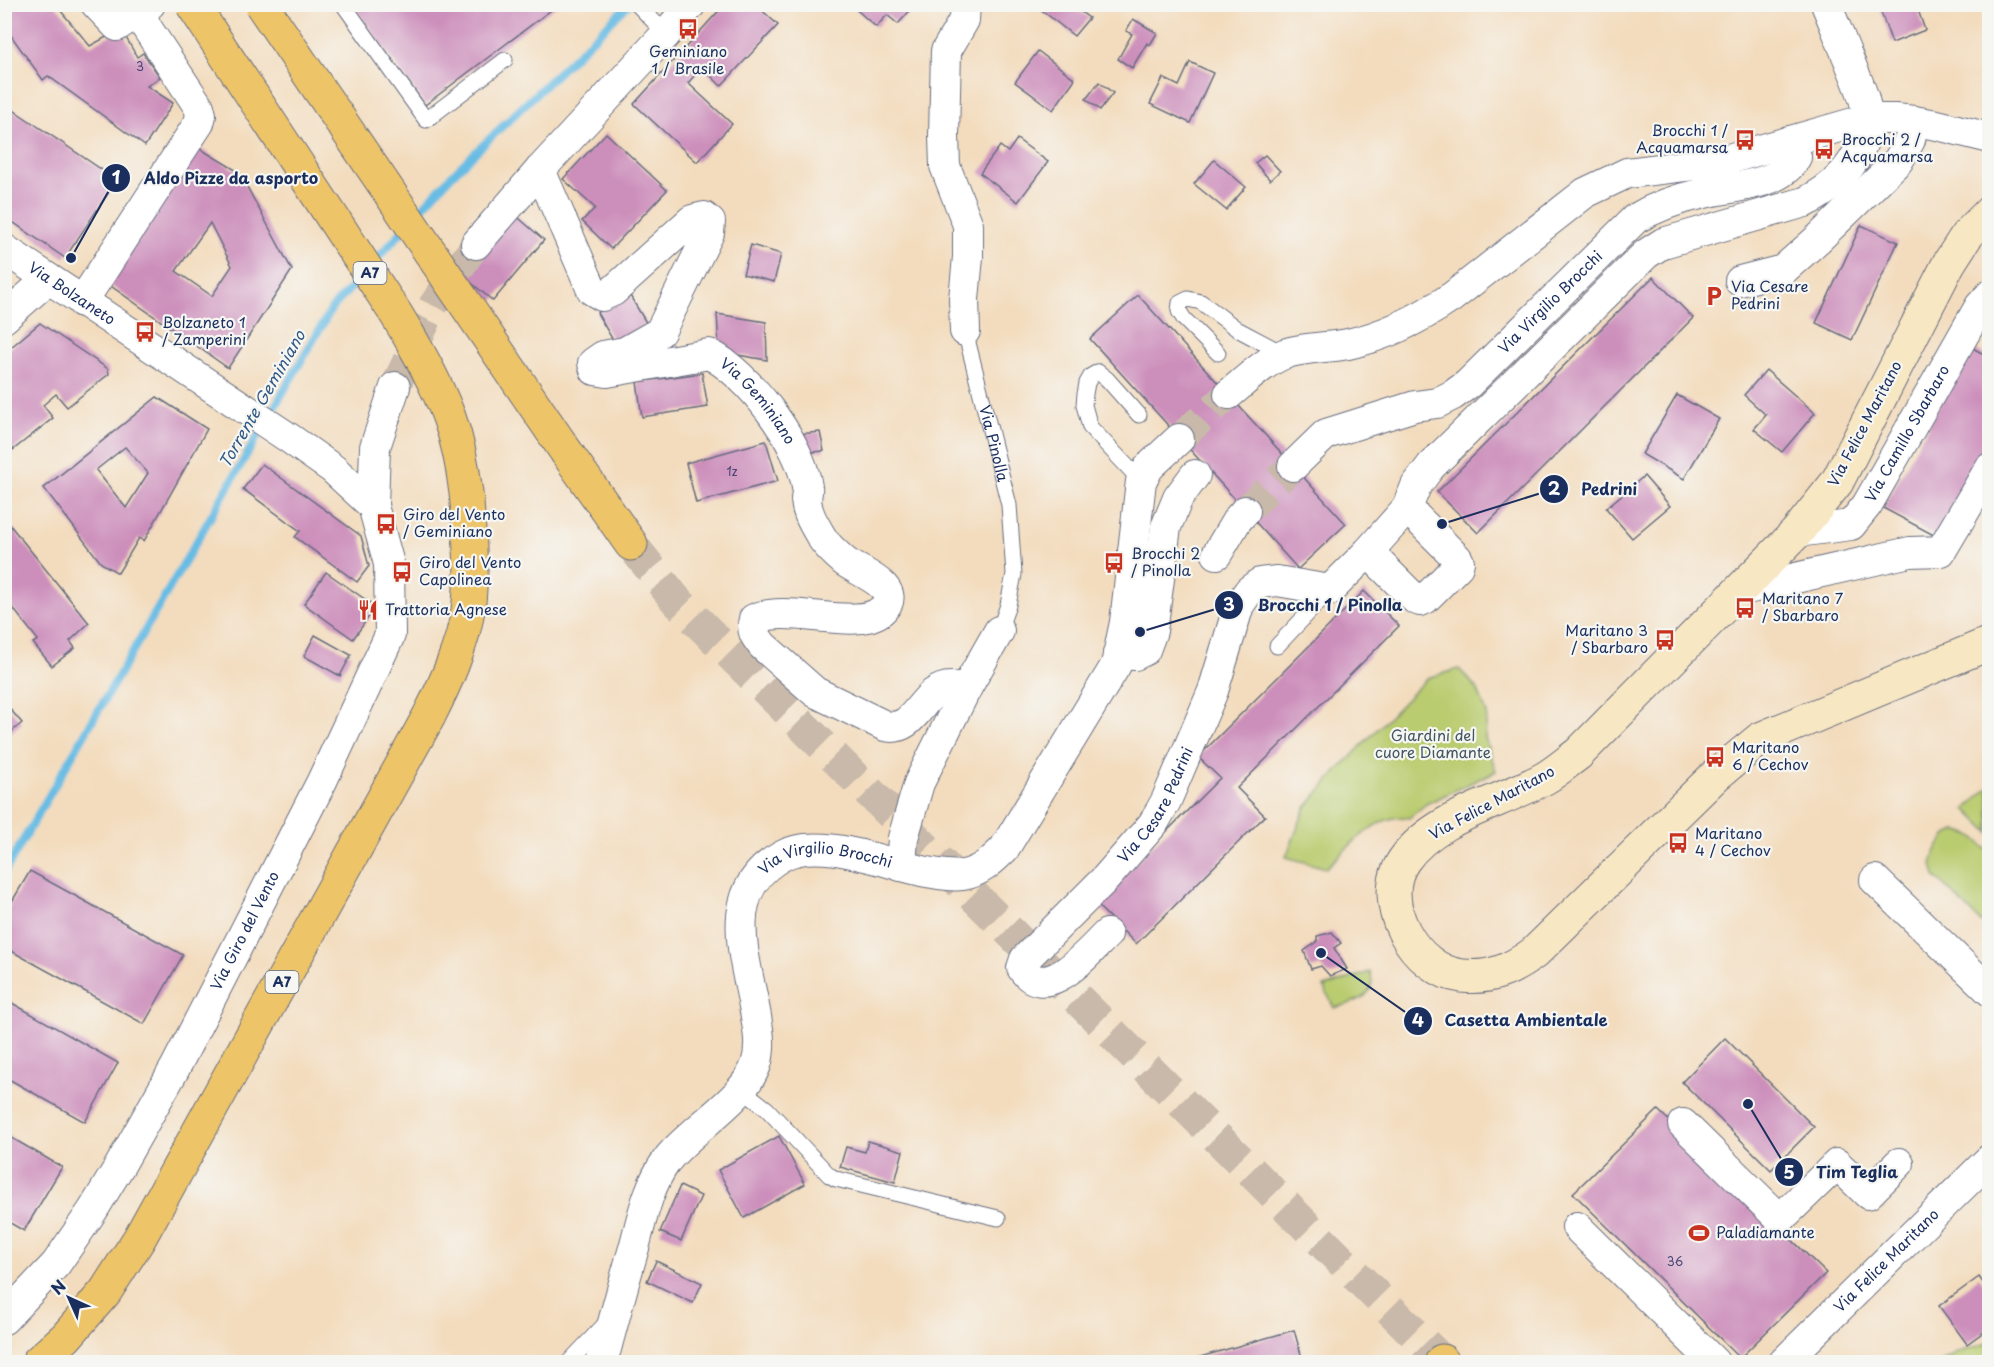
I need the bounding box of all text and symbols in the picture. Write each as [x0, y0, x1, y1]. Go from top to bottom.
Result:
bus stop icon: Geminiano 1 / Brasile [676, 17, 700, 41]
place label: Geminiano 1 / Brasile [649, 39, 727, 79]
house number: 3 [136, 57, 144, 75]
place label: Brocchi 1 / Acquamarsa [1636, 118, 1729, 158]
place label: Brocchi 2 / Acquamarsa [1841, 127, 1933, 167]
bus stop icon: Brocchi 1 / Acquamarsa [1733, 128, 1757, 152]
bus stop icon: Brocchi 2 / Acquamarsa [1812, 137, 1836, 161]
callout: Aldo Pizze da asporto [101, 161, 332, 195]
text: 1 [112, 163, 121, 190]
text: Aldo Pizze da asporto [143, 165, 318, 189]
street label: Via Virgilio Brocchi [1492, 244, 1607, 358]
street label: Via Bolzaneto [24, 255, 121, 330]
road number: A7 [354, 262, 386, 284]
place label: Via Cesare Pedrini [1731, 274, 1809, 314]
parking icon: Via Cesare Pedrini [1702, 284, 1726, 308]
place label: Bolzaneto 1 / Zamperini [162, 310, 246, 350]
bus stop icon: Bolzaneto 1 / Zamperini [133, 320, 157, 344]
water label: Torrente Geminiano [212, 324, 311, 472]
street label: Via Geminiano [716, 351, 802, 448]
street label: Via Felice Maritano [1821, 356, 1907, 490]
street label: Via Camillo Sbarbaro [1858, 360, 1954, 506]
street label: Via Pinolla [974, 402, 1016, 484]
house number: 1z [726, 462, 738, 480]
callout: Pedrini [1539, 472, 1650, 506]
text: 2 [1548, 474, 1561, 501]
text: Pedrini [1581, 476, 1638, 500]
place label: Giro del Vento / Geminiano [403, 502, 505, 542]
bus stop icon: Giro del Vento / Geminiano [374, 512, 398, 536]
place label: Brocchi 2 / Pinolla [1131, 541, 1200, 581]
place label: Giro del Vento Capolinea [419, 550, 521, 590]
bus stop icon: Brocchi 2 / Pinolla [1102, 551, 1126, 575]
bus stop icon: Giro del Vento Capolinea [390, 560, 414, 584]
place label: Maritano 7 / Sbarbaro [1762, 586, 1844, 626]
callout: Brocchi 1 / Pinolla [1214, 588, 1415, 622]
text: 3 [1223, 590, 1235, 617]
text: Brocchi 1 / Pinolla [1257, 592, 1403, 616]
bus stop icon: Maritano 7 / Sbarbaro [1733, 596, 1757, 620]
place label: Trattoria Agnese [385, 597, 507, 620]
restaurant icon: Trattoria Agnese [356, 598, 380, 622]
place label: Maritano 3 / Sbarbaro [1565, 618, 1648, 658]
bus stop icon: Maritano 3 / Sbarbaro [1653, 628, 1677, 652]
park label: Giardini del cuore Diamante [1375, 723, 1491, 763]
place label: Maritano 6 / Cechov [1732, 735, 1809, 775]
street label: Via Cesare Pedrini [1111, 743, 1198, 867]
bus stop icon: Maritano 6 / Cechov [1703, 745, 1727, 769]
street label: Via Felice Maritano [1424, 759, 1558, 845]
place label: Maritano 4 / Cechov [1695, 821, 1771, 861]
bus stop icon: Maritano 4 / Cechov [1666, 831, 1690, 855]
street label: Via Virgilio Brocchi [752, 835, 895, 879]
street label: Via Giro del Vento [204, 867, 284, 994]
road number: A7 [266, 971, 298, 993]
callout: Casetta Ambientale [1403, 1004, 1619, 1038]
text: 4 [1412, 1006, 1424, 1033]
text: Casetta Ambientale [1444, 1007, 1608, 1031]
callout: Tim Teglia [1774, 1155, 1911, 1189]
text: 5 [1783, 1158, 1795, 1185]
text: Tim Teglia [1816, 1159, 1898, 1183]
street label: Via Felice Maritano [1828, 1203, 1943, 1317]
place label: Paladiamante [1716, 1220, 1815, 1243]
sports icon: Paladiamante [1687, 1221, 1711, 1245]
house number: 36 [1667, 1252, 1683, 1270]
north arrow [39, 1268, 99, 1328]
text: N [45, 1274, 71, 1300]

